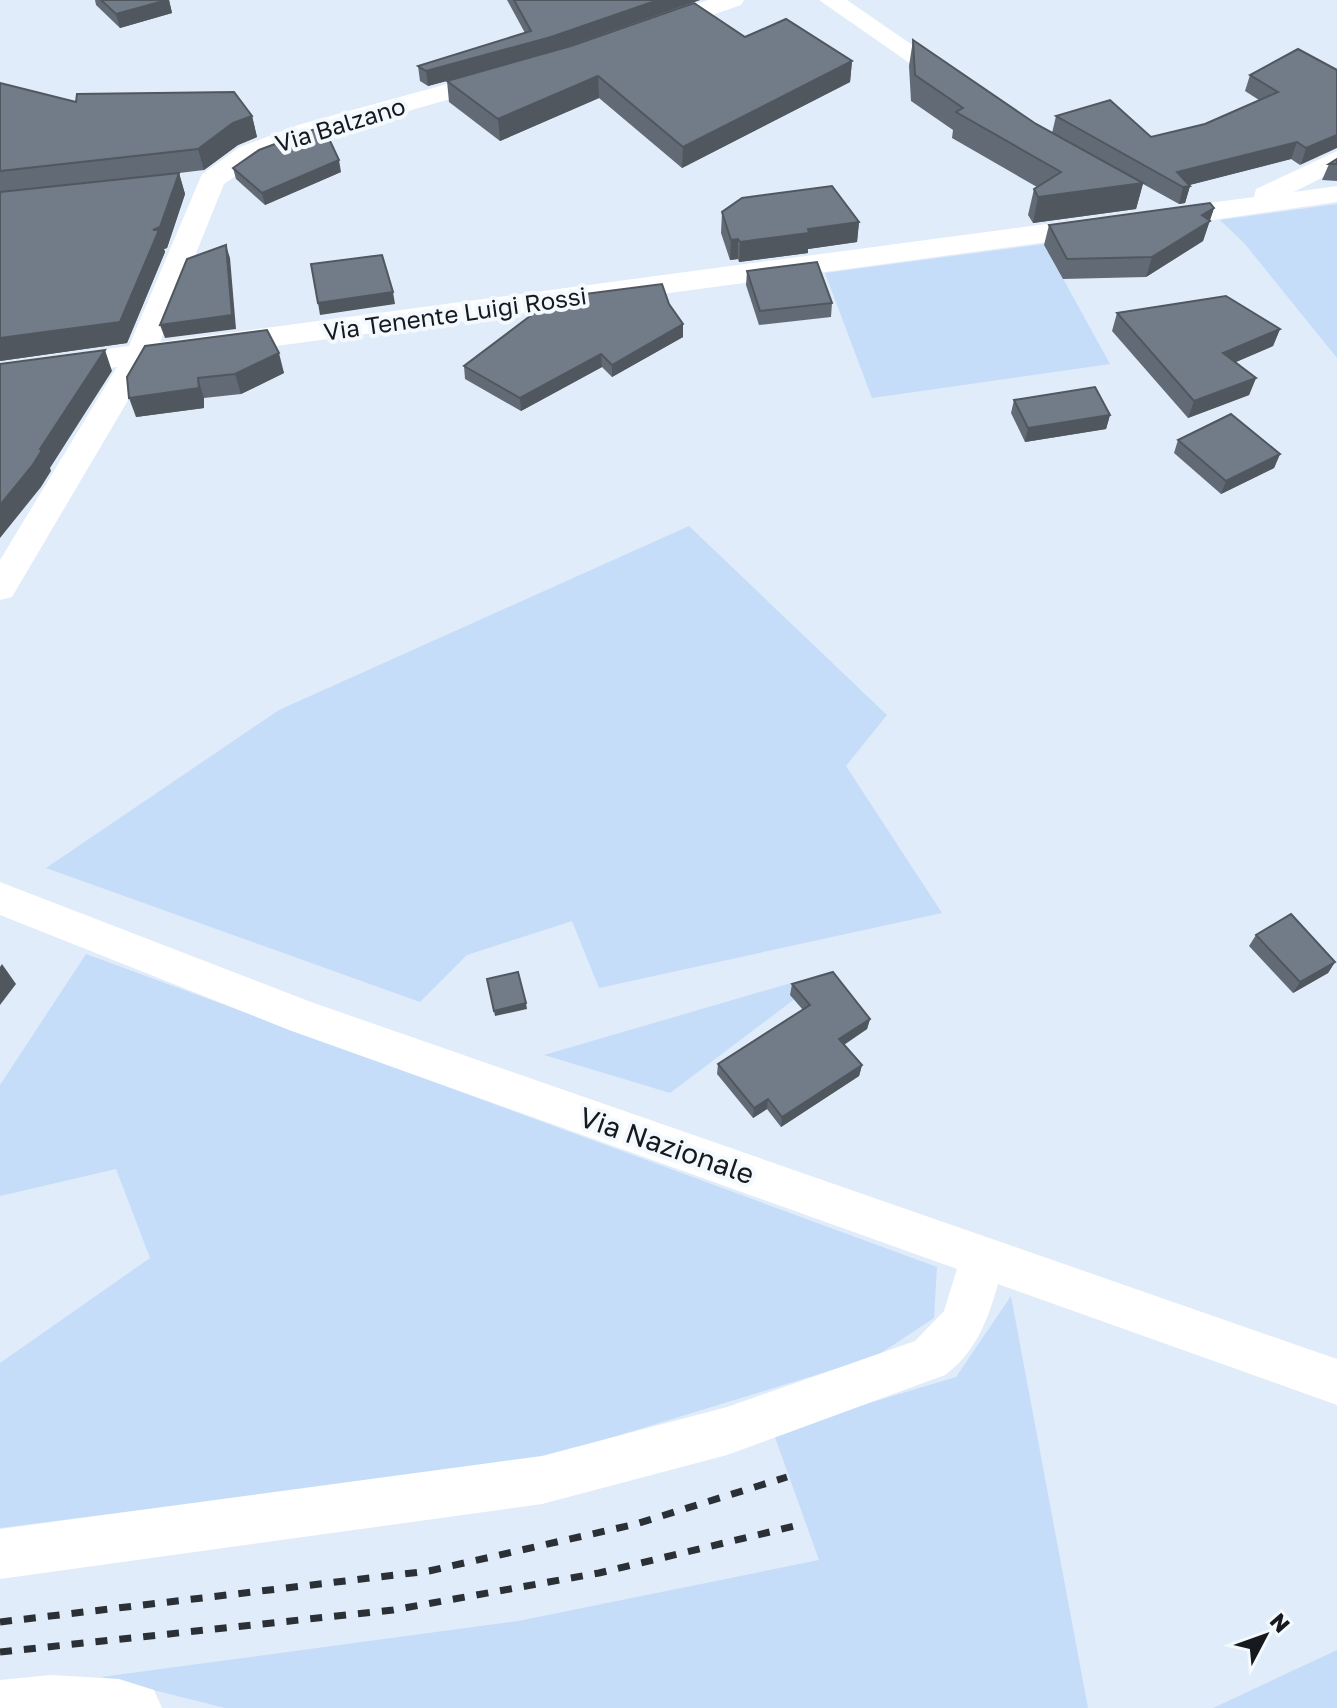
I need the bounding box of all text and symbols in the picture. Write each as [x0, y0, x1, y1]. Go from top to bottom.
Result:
street label: Via Balzano [271, 90, 409, 158]
street label: Via Tenente Luigi Rossi [322, 280, 588, 346]
street label: Via Nazionale [575, 1100, 759, 1190]
north arrow [1225, 1596, 1305, 1676]
text: N [1265, 1607, 1296, 1638]

